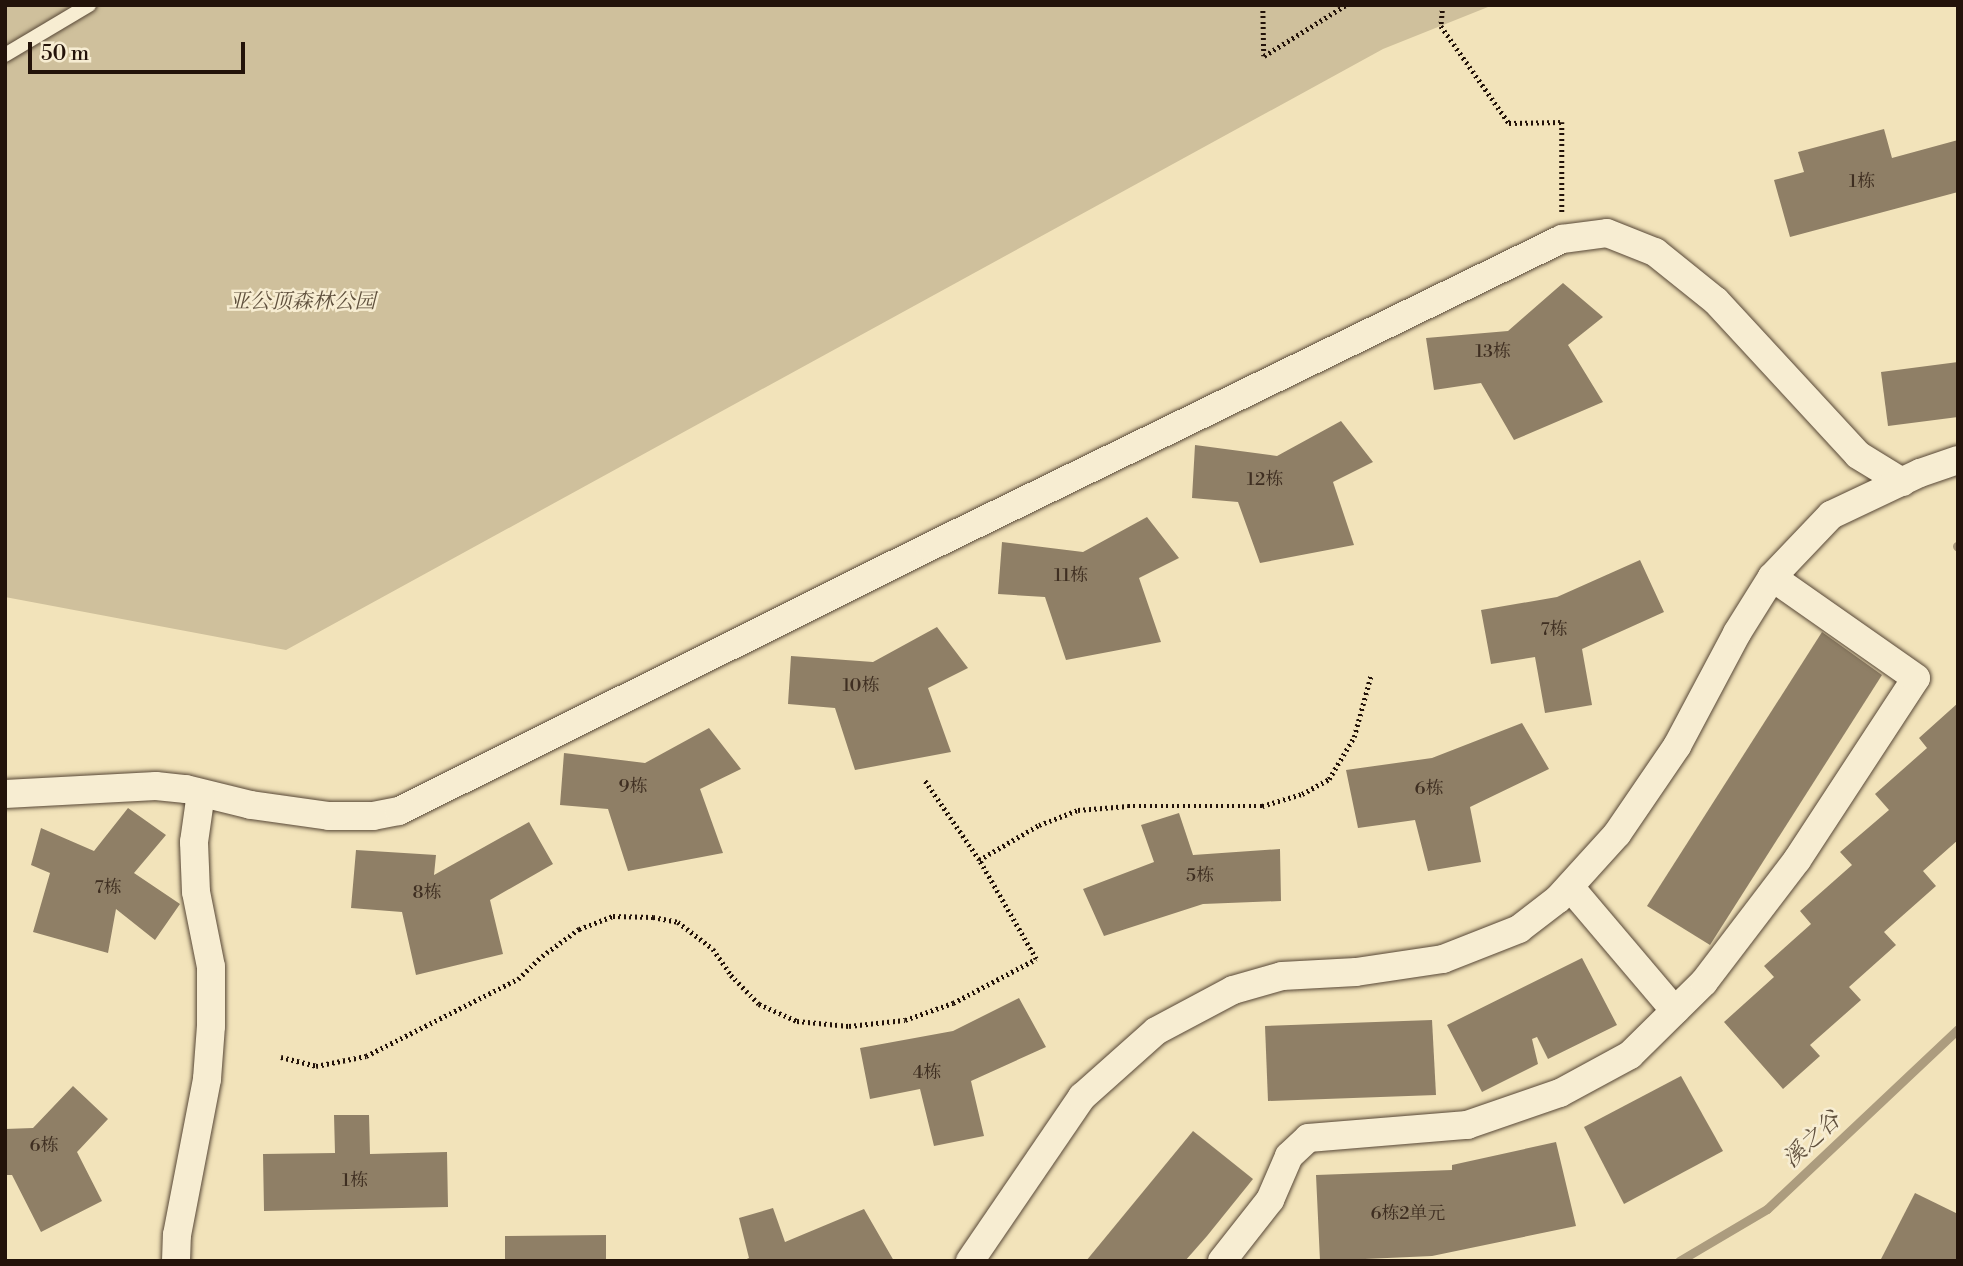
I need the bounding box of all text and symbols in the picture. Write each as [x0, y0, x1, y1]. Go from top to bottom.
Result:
scale bar [32, 28, 248, 72]
text: 50 m [41, 41, 89, 67]
house number: 1栋 [1849, 171, 1875, 193]
park label: 亚公顶森林公园 [229, 289, 375, 315]
house number: 13栋 [1475, 341, 1511, 363]
house number: 12栋 [1247, 469, 1283, 491]
house number: 11栋 [1054, 565, 1088, 587]
house number: 7栋 [1540, 619, 1568, 641]
house number: 10栋 [842, 675, 880, 697]
house number: 9栋 [619, 776, 647, 798]
house number: 6栋 [1415, 778, 1443, 800]
house number: 5栋 [1186, 865, 1214, 887]
house number: 7栋 [94, 877, 122, 899]
house number: 8栋 [412, 882, 442, 904]
house number: 4栋 [913, 1062, 941, 1084]
water label: 溪之谷 [1777, 1106, 1847, 1174]
house number: 6栋 [30, 1135, 58, 1157]
house number: 1栋 [342, 1170, 368, 1192]
house number: 6栋2单元 [1370, 1203, 1446, 1225]

